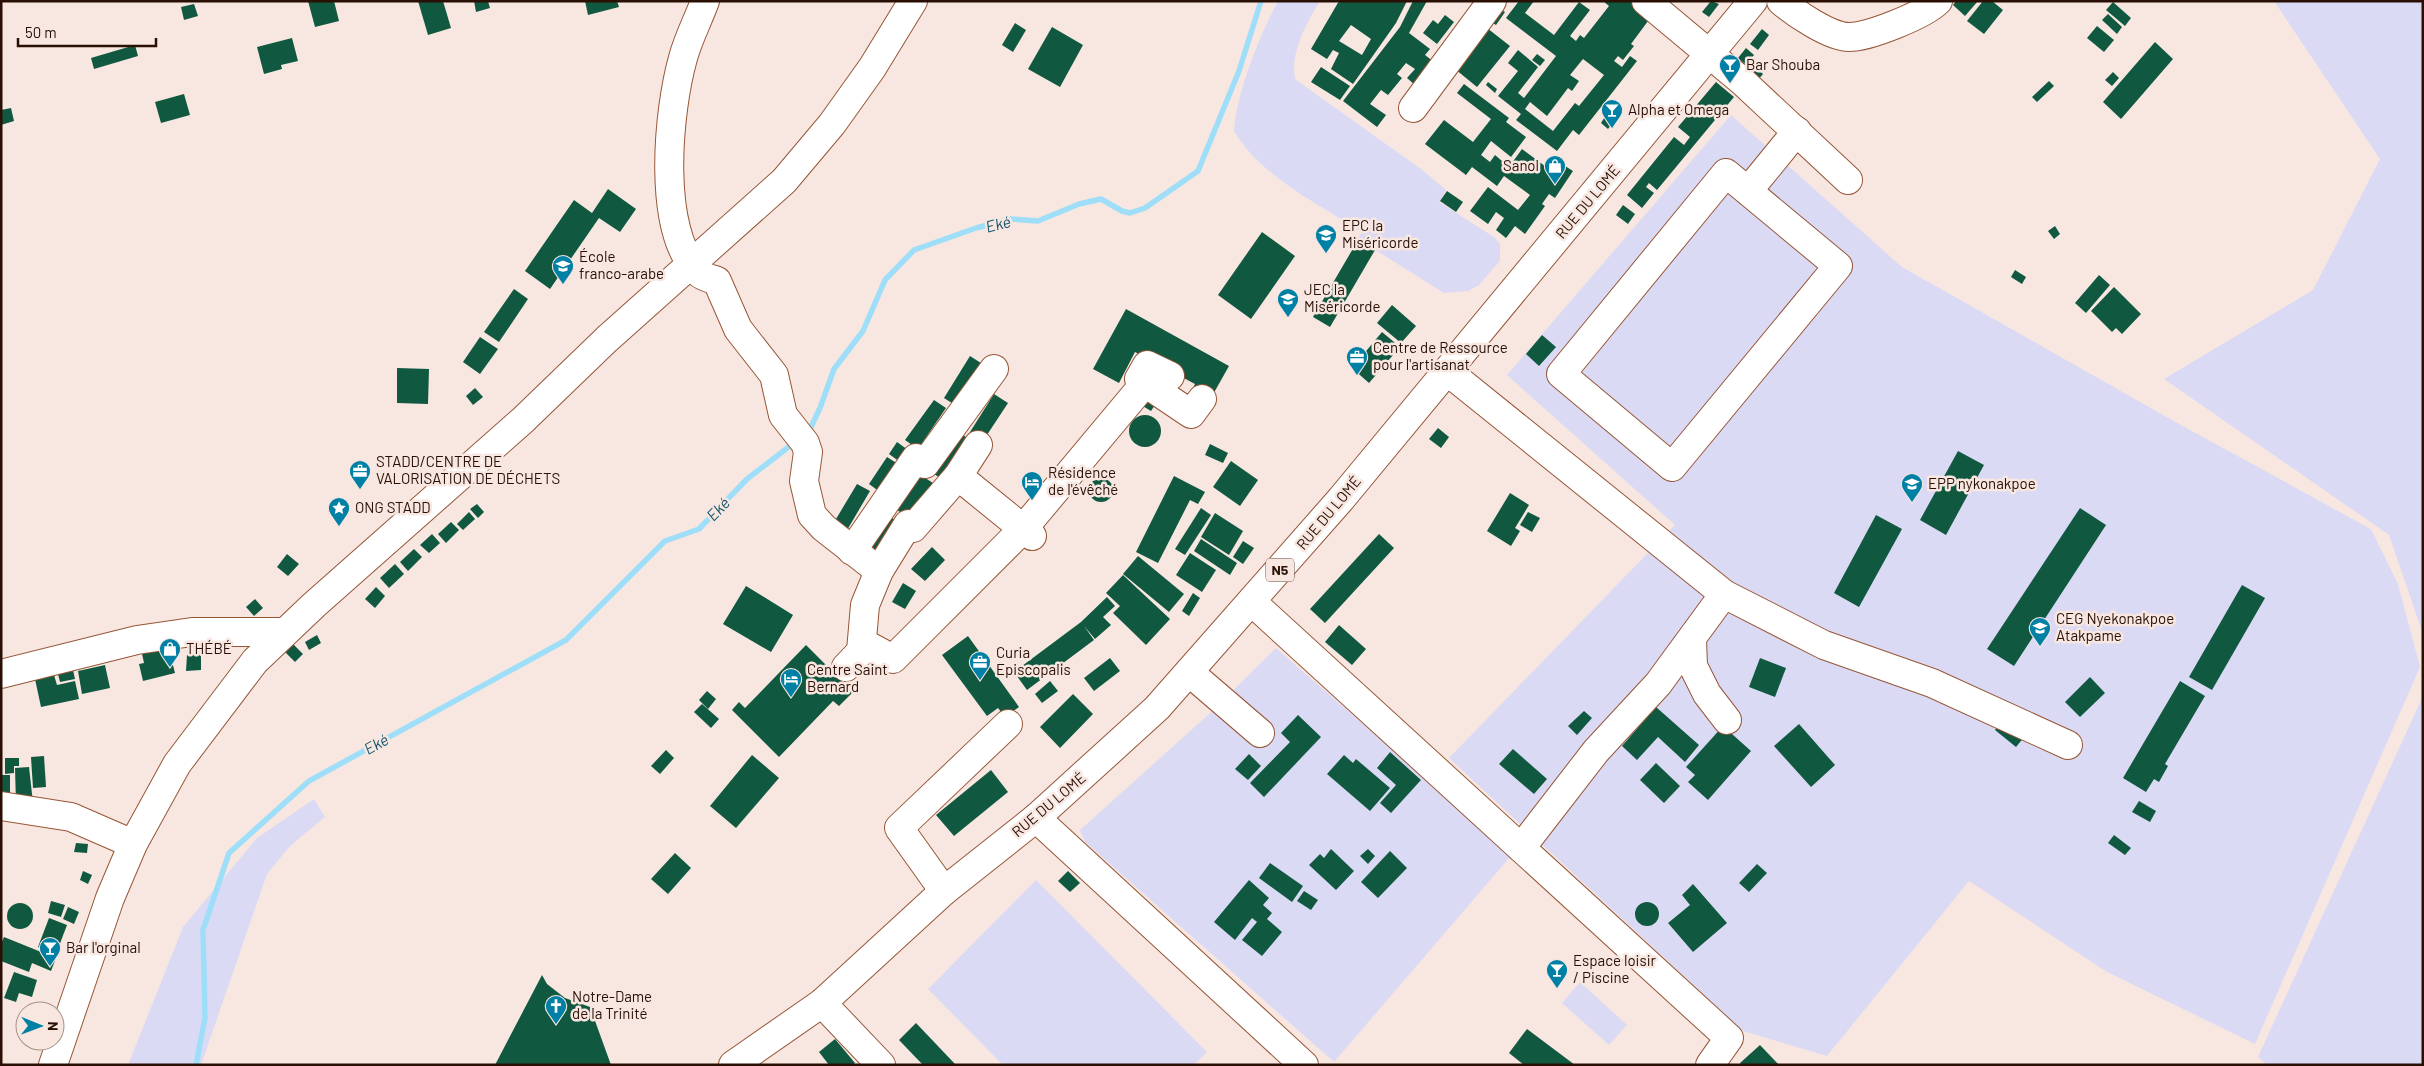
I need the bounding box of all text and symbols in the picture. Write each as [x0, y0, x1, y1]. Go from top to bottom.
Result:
scale bar [18, 15, 155, 47]
text: 50 m [25, 23, 57, 41]
bar icon: Bar Shouba [1718, 53, 1742, 84]
place label: Bar Shouba [1746, 55, 1820, 73]
bar icon: Alpha et Omega [1600, 98, 1624, 129]
place label: Alpha et Omega [1628, 100, 1729, 118]
shop icon: Sanol [1543, 154, 1567, 185]
place label: Sanol [1503, 156, 1539, 174]
street label: RUE DU LOMÉ [1551, 161, 1623, 242]
water label: Eké [983, 211, 1012, 236]
place label: EPC la Miséricorde [1342, 216, 1419, 251]
school or university icon: EPC la Miséricorde [1314, 223, 1338, 254]
place label: École franco-arabe [579, 247, 664, 282]
school or university icon: École franco-arabe [551, 254, 575, 285]
place label: JEC la Miséricorde [1304, 280, 1381, 315]
school or university icon: JEC la Miséricorde [1276, 287, 1300, 318]
place label: Centre de Ressource pour l'artisanat [1373, 338, 1508, 373]
office icon: Centre de Ressource pour l'artisanat [1345, 345, 1369, 376]
place label: STADD/CENTRE DE VALORISATION DE DÉCHETS [376, 452, 560, 487]
office icon: STADD/CENTRE DE VALORISATION DE DÉCHETS [348, 459, 372, 490]
place label: Résidence de l'évêché [1048, 463, 1118, 498]
hotel icon: Résidence de l'évêché [1020, 470, 1044, 501]
street label: RUE DU LOMÉ [1292, 472, 1364, 553]
school or university icon: EPP nykonakpoe [1900, 472, 1924, 503]
place label: EPP nykonakpoe [1928, 474, 2036, 492]
water label: Eké [702, 493, 733, 524]
place icon: ONG STADD [327, 496, 351, 527]
place label: ONG STADD [355, 498, 430, 516]
road number: N5 [1266, 558, 1294, 582]
place label: CEG Nyekonakpoe Atakpame [2056, 609, 2174, 644]
school or university icon: CEG Nyekonakpoe Atakpame [2028, 616, 2052, 647]
shop icon: THÉBÉ [158, 637, 182, 668]
place label: THÉBÉ [186, 639, 232, 657]
place label: Curia Episcopalis [996, 643, 1071, 678]
office icon: Curia Episcopalis [968, 650, 992, 681]
place label: Centre Saint Bernard [807, 660, 888, 695]
hotel icon: Centre Saint Bernard [779, 667, 803, 698]
water label: Eké [360, 729, 391, 758]
street label: RUE DU LOMÉ [1008, 768, 1089, 840]
bar icon: Bar l'orginal [38, 936, 62, 967]
place label: Bar l'orginal [66, 938, 141, 956]
place label: Espace loisir / Piscine [1573, 951, 1656, 986]
bar icon: Espace loisir / Piscine [1545, 958, 1569, 989]
place label: Notre-Dame de la Trinité [572, 987, 652, 1022]
church icon: Notre-Dame de la Trinité [544, 994, 568, 1025]
north arrow [15, 1001, 65, 1051]
text: N [45, 1021, 62, 1031]

